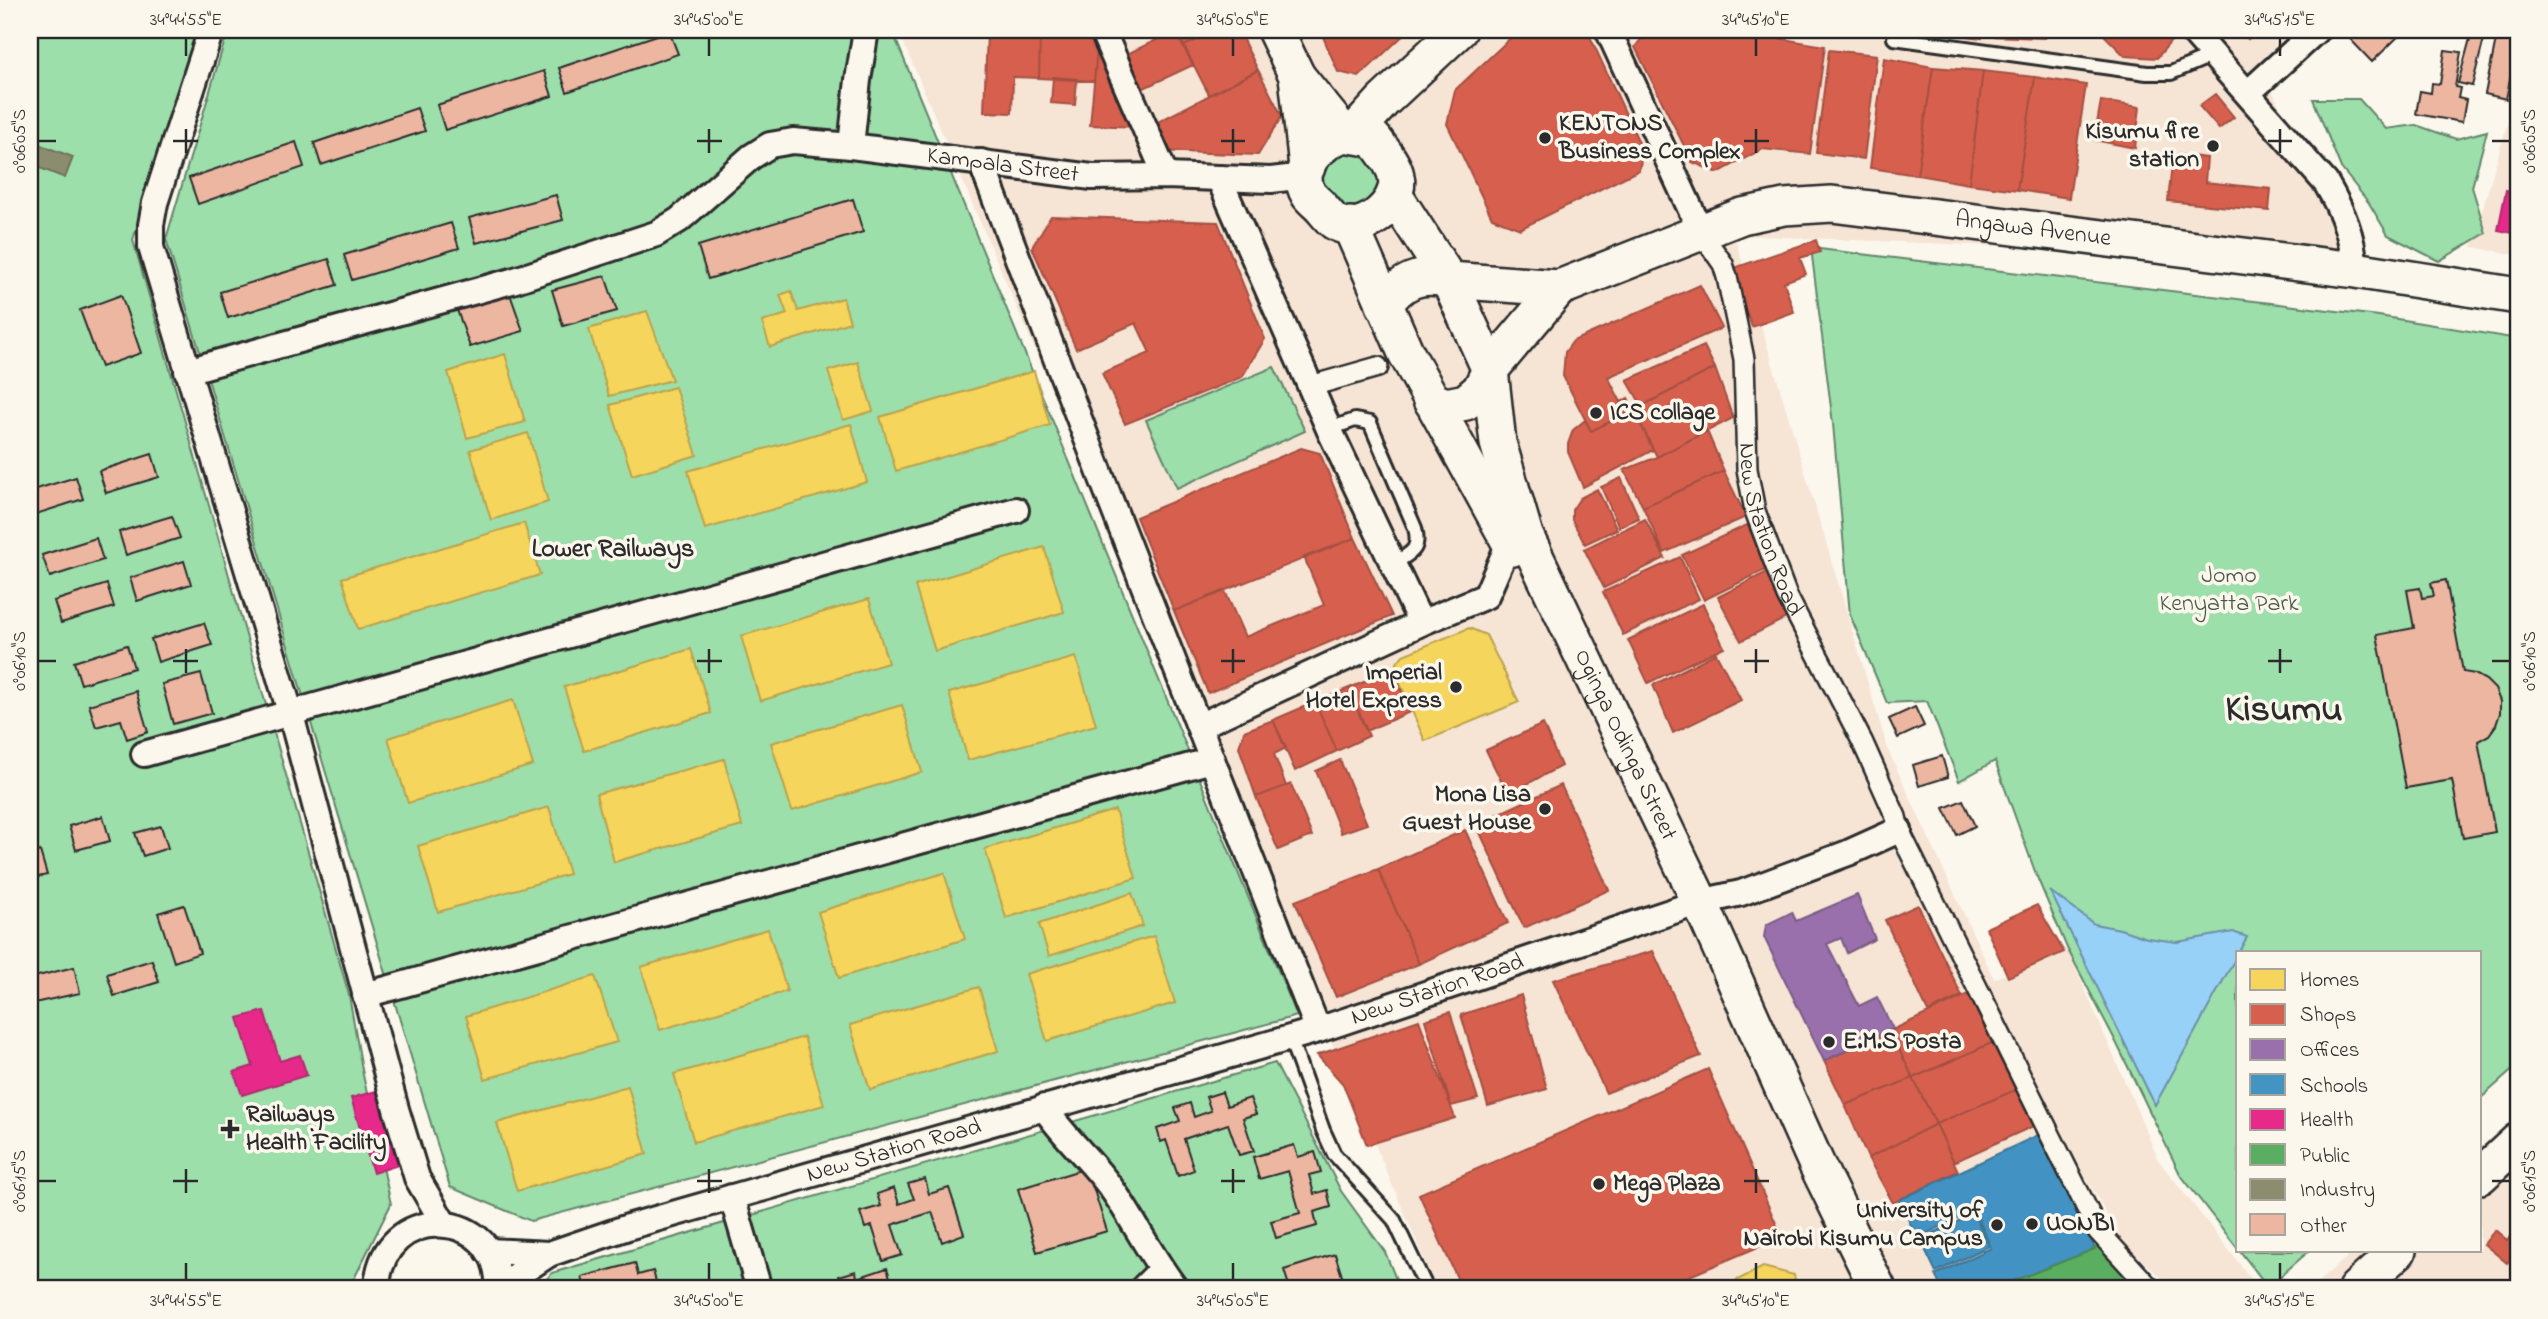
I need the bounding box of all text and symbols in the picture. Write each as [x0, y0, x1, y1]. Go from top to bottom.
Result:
text: 34°44'55"E [150, 8, 222, 34]
text: 34°45'00"E [674, 8, 744, 34]
text: 34°45'05"E [1197, 8, 1269, 34]
text: 34°45'10"E [1722, 8, 1790, 34]
text: 34°45'15"E [2245, 8, 2315, 34]
place label: KENTONS Business Complex [1558, 107, 1741, 170]
text: 0°06'05"S [8, 109, 34, 173]
text: 0°06'05"S [2518, 109, 2544, 173]
place label: Kisumu fire station [2085, 115, 2200, 178]
marker: KENTONS Business Complex [1537, 130, 1553, 146]
street label: Kampala Street [925, 138, 1081, 193]
marker: Kisumu fire station [2205, 138, 2221, 154]
street label: Angawa Avenue [1953, 202, 2113, 257]
place label: ICS collage [1610, 396, 1716, 432]
marker: ICS collage [1588, 405, 1604, 421]
street label: New Station Road [1729, 442, 1812, 623]
district label: Lower Railways [532, 531, 694, 569]
park label: Jomo Kenyatta Park [2160, 559, 2299, 623]
text: 0°06'10"S [8, 631, 34, 691]
text: 0°06'10"S [2518, 631, 2544, 691]
street label: Oginga Odinga Street [1564, 643, 1686, 846]
place label: Imperial Hotel Express [1306, 656, 1442, 719]
marker: Imperial Hotel Express [1448, 679, 1464, 695]
district label: Kisumu [2225, 683, 2343, 739]
place label: Mona Lisa Guest House [1402, 778, 1532, 841]
marker: Mona Lisa Guest House [1537, 801, 1553, 817]
street label: New Station Road [1347, 945, 1529, 1035]
legend [2236, 951, 2482, 1252]
text: Homes [2300, 966, 2360, 996]
text: Shops [2300, 1001, 2357, 1031]
place label: E.M.S Posta [1843, 1025, 1962, 1060]
marker: E.M.S Posta [1821, 1034, 1837, 1050]
text: Offices [2300, 1036, 2359, 1066]
text: Schools [2300, 1072, 2368, 1102]
place label: Railways Health Facility [246, 1098, 386, 1162]
text: Health [2300, 1106, 2354, 1136]
street label: New Station Road [803, 1109, 986, 1193]
marker: Railways Health Facility [220, 1119, 240, 1139]
text: Public [2300, 1142, 2351, 1172]
text: 0°06'15"S [8, 1150, 34, 1212]
text: 0°06'15"S [2518, 1150, 2544, 1212]
place label: Mega Plaza [1613, 1167, 1721, 1203]
marker: Mega Plaza [1591, 1176, 1607, 1192]
text: Industry [2300, 1176, 2375, 1208]
place label: University of Nairobi Kisumu Campus [1744, 1194, 1984, 1257]
place label: UONBI [2046, 1207, 2115, 1242]
text: Other [2300, 1212, 2347, 1242]
marker: UONBI [2024, 1216, 2040, 1232]
marker: University of Nairobi Kisumu Campus [1989, 1217, 2005, 1233]
text: 34°44'55"E [150, 1289, 222, 1315]
text: 34°45'00"E [674, 1289, 744, 1315]
text: 34°45'05"E [1197, 1289, 1269, 1315]
text: 34°45'10"E [1722, 1289, 1790, 1315]
text: 34°45'15"E [2245, 1289, 2315, 1315]

